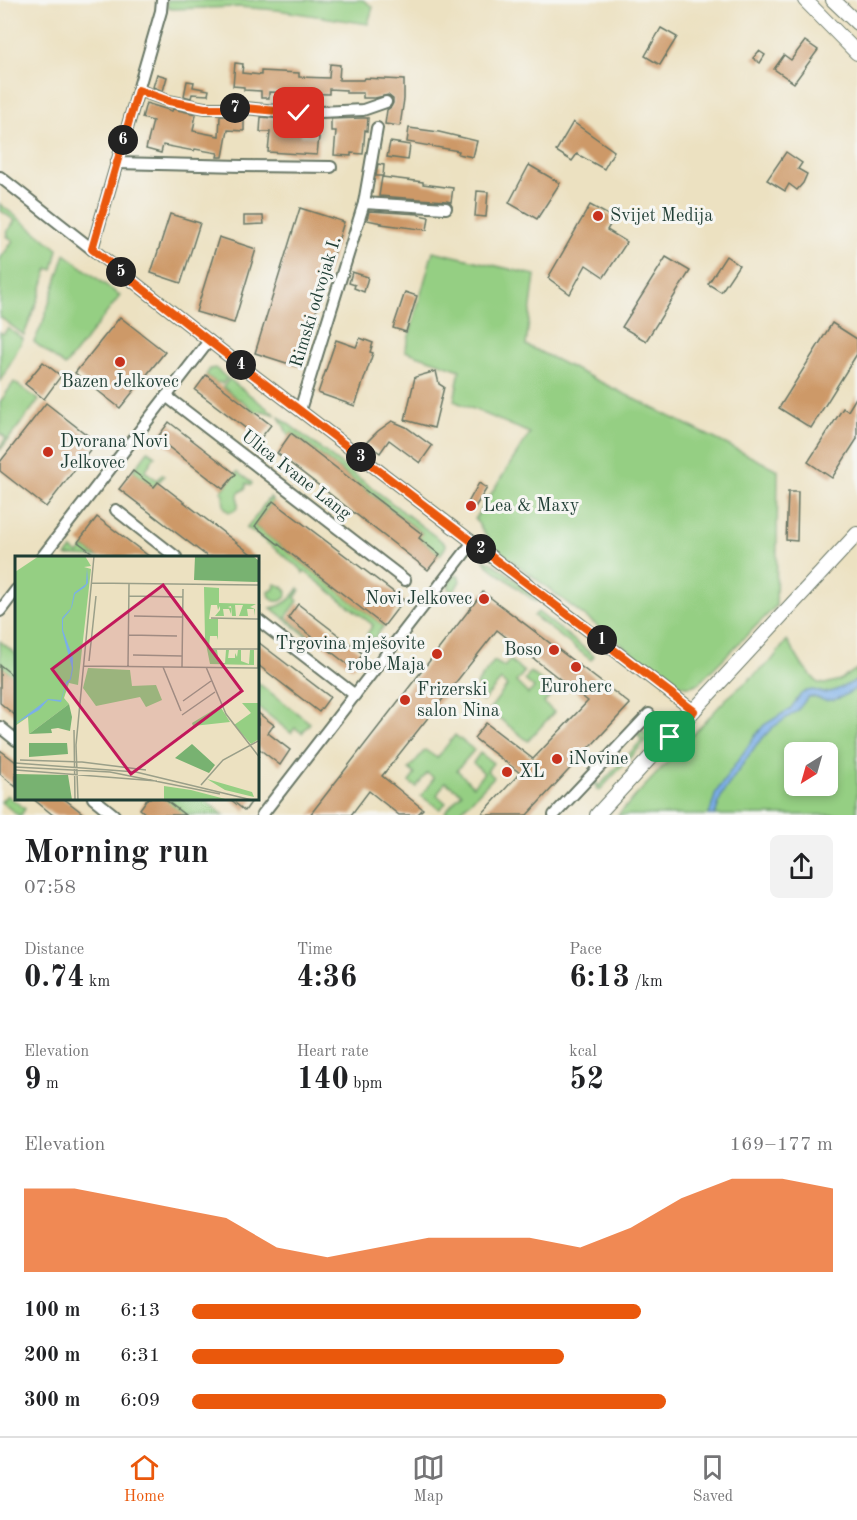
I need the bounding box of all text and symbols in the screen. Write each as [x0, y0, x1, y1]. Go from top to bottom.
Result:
pin [273, 87, 324, 138]
pin: 7 [220, 93, 250, 123]
icon: check [282, 96, 315, 129]
text: 7 [230, 100, 240, 116]
pin: 6 [108, 125, 138, 155]
text: 6 [118, 132, 128, 148]
place label: Svijet Medija [610, 207, 713, 225]
marker: Svijet Medija [591, 209, 605, 223]
street label: Rimski odvojak I. [287, 234, 345, 370]
pin: 5 [106, 257, 136, 287]
text: 5 [116, 264, 126, 280]
pin: 4 [226, 350, 256, 380]
marker: Bazen Jelkovec [113, 355, 127, 369]
text: 4 [236, 357, 246, 373]
place label: Bazen Jelkovec [61, 373, 179, 391]
street label: Ulica Ivane Lang [238, 427, 355, 523]
place label: Dvorana Novi Jelkovec [60, 433, 168, 472]
pin: 3 [346, 442, 376, 472]
marker: Dvorana Novi Jelkovec [41, 445, 55, 459]
text: 3 [356, 449, 366, 465]
place label: Lea & Maxy [483, 497, 580, 515]
marker: Lea & Maxy [464, 499, 478, 513]
pin: 2 [466, 534, 496, 564]
text: 2 [476, 541, 486, 557]
inset map [15, 556, 260, 800]
place label: Novi Jelkovec [365, 590, 472, 608]
marker: Novi Jelkovec [477, 592, 491, 606]
pin: 1 [587, 625, 617, 655]
text: 1 [597, 632, 607, 648]
place label: Trgovina mješovite robe Maja [276, 635, 425, 674]
place label: Boso [504, 641, 542, 659]
marker: Boso [547, 643, 561, 657]
marker: Trgovina mješovite robe Maja [430, 647, 444, 661]
marker: Euroherc [569, 660, 583, 674]
place label: Euroherc [540, 678, 612, 696]
place label: Frizerski salon Nina [417, 681, 500, 720]
marker: Frizerski salon Nina [398, 693, 412, 707]
pin [644, 711, 695, 762]
icon: arrive [653, 720, 686, 753]
north arrow [784, 742, 838, 796]
map controls [784, 742, 838, 796]
place label: iNovine [569, 750, 628, 768]
marker: iNovine [550, 752, 564, 766]
place label: XL [519, 763, 545, 781]
marker: XL [500, 765, 514, 779]
button: share [770, 835, 833, 898]
text: Morning run [24, 837, 209, 870]
text: 07:58 [24, 878, 76, 898]
text: Distance [24, 942, 84, 958]
text: Time [297, 942, 332, 958]
text: Pace [569, 942, 602, 958]
text: 0.74 [24, 963, 85, 993]
text: 4:36 [297, 963, 357, 993]
text: 6:13 [569, 963, 630, 993]
text: km [85, 974, 110, 990]
text: /km [630, 974, 663, 990]
text: Elevation [24, 1044, 89, 1060]
text: Heart rate [297, 1044, 369, 1060]
text: kcal [569, 1044, 597, 1060]
text: 9 [24, 1065, 41, 1095]
text: 140 [297, 1065, 349, 1095]
text: 52 [569, 1065, 604, 1095]
text: m [41, 1076, 59, 1092]
text: bpm [349, 1076, 383, 1092]
text: Elevation [24, 1135, 105, 1155]
text: 169–177 m [730, 1135, 833, 1155]
text: 100 m [24, 1301, 80, 1321]
text: 6:13 [120, 1301, 160, 1321]
text: 200 m [24, 1346, 80, 1366]
text: 6:31 [120, 1346, 160, 1366]
text: 300 m [24, 1391, 80, 1411]
text: 6:09 [120, 1391, 160, 1411]
tab: Home [124, 1451, 164, 1507]
tab: Map [412, 1451, 445, 1507]
tab: Saved [692, 1451, 733, 1507]

